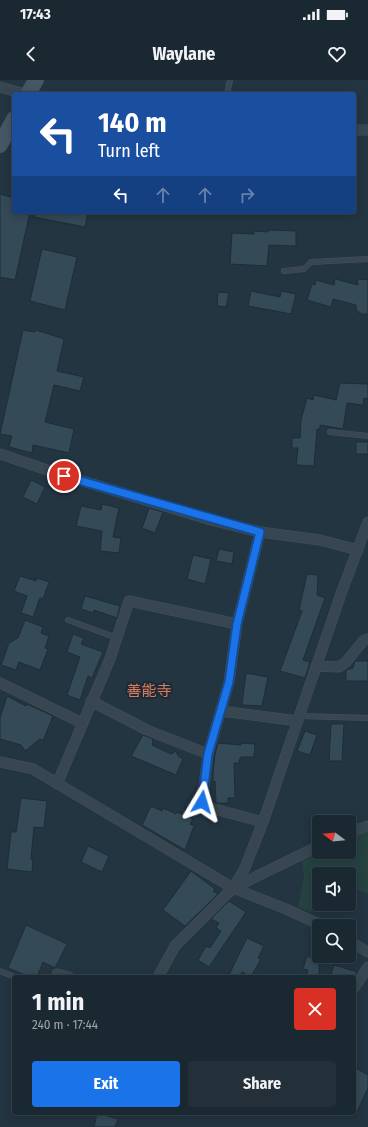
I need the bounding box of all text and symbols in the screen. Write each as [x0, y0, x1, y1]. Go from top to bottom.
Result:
text: 17:43 [20, 5, 51, 23]
icon: back [20, 43, 42, 65]
text: Waylane [153, 43, 215, 65]
icon: heart [326, 43, 348, 65]
text: 140 m [98, 106, 167, 139]
icon: left [32, 108, 84, 160]
text: Turn left [98, 140, 160, 162]
icon: left [110, 184, 132, 206]
icon: ahead [152, 184, 174, 206]
icon: ahead [194, 184, 216, 206]
icon: right [236, 184, 258, 206]
pin [47, 459, 81, 493]
icon: arrive [53, 465, 75, 487]
district label: 善能寺 [126, 682, 172, 700]
position arrow [181, 781, 223, 823]
north arrow [312, 815, 356, 859]
map controls [312, 815, 356, 963]
button: sound [312, 867, 356, 911]
button: search [312, 919, 356, 963]
text: 1 min [32, 988, 84, 1016]
button: close [294, 988, 336, 1030]
text: 240 m · 17:44 [32, 1017, 98, 1032]
button: Exit [32, 1061, 180, 1107]
button: Share [188, 1061, 336, 1107]

